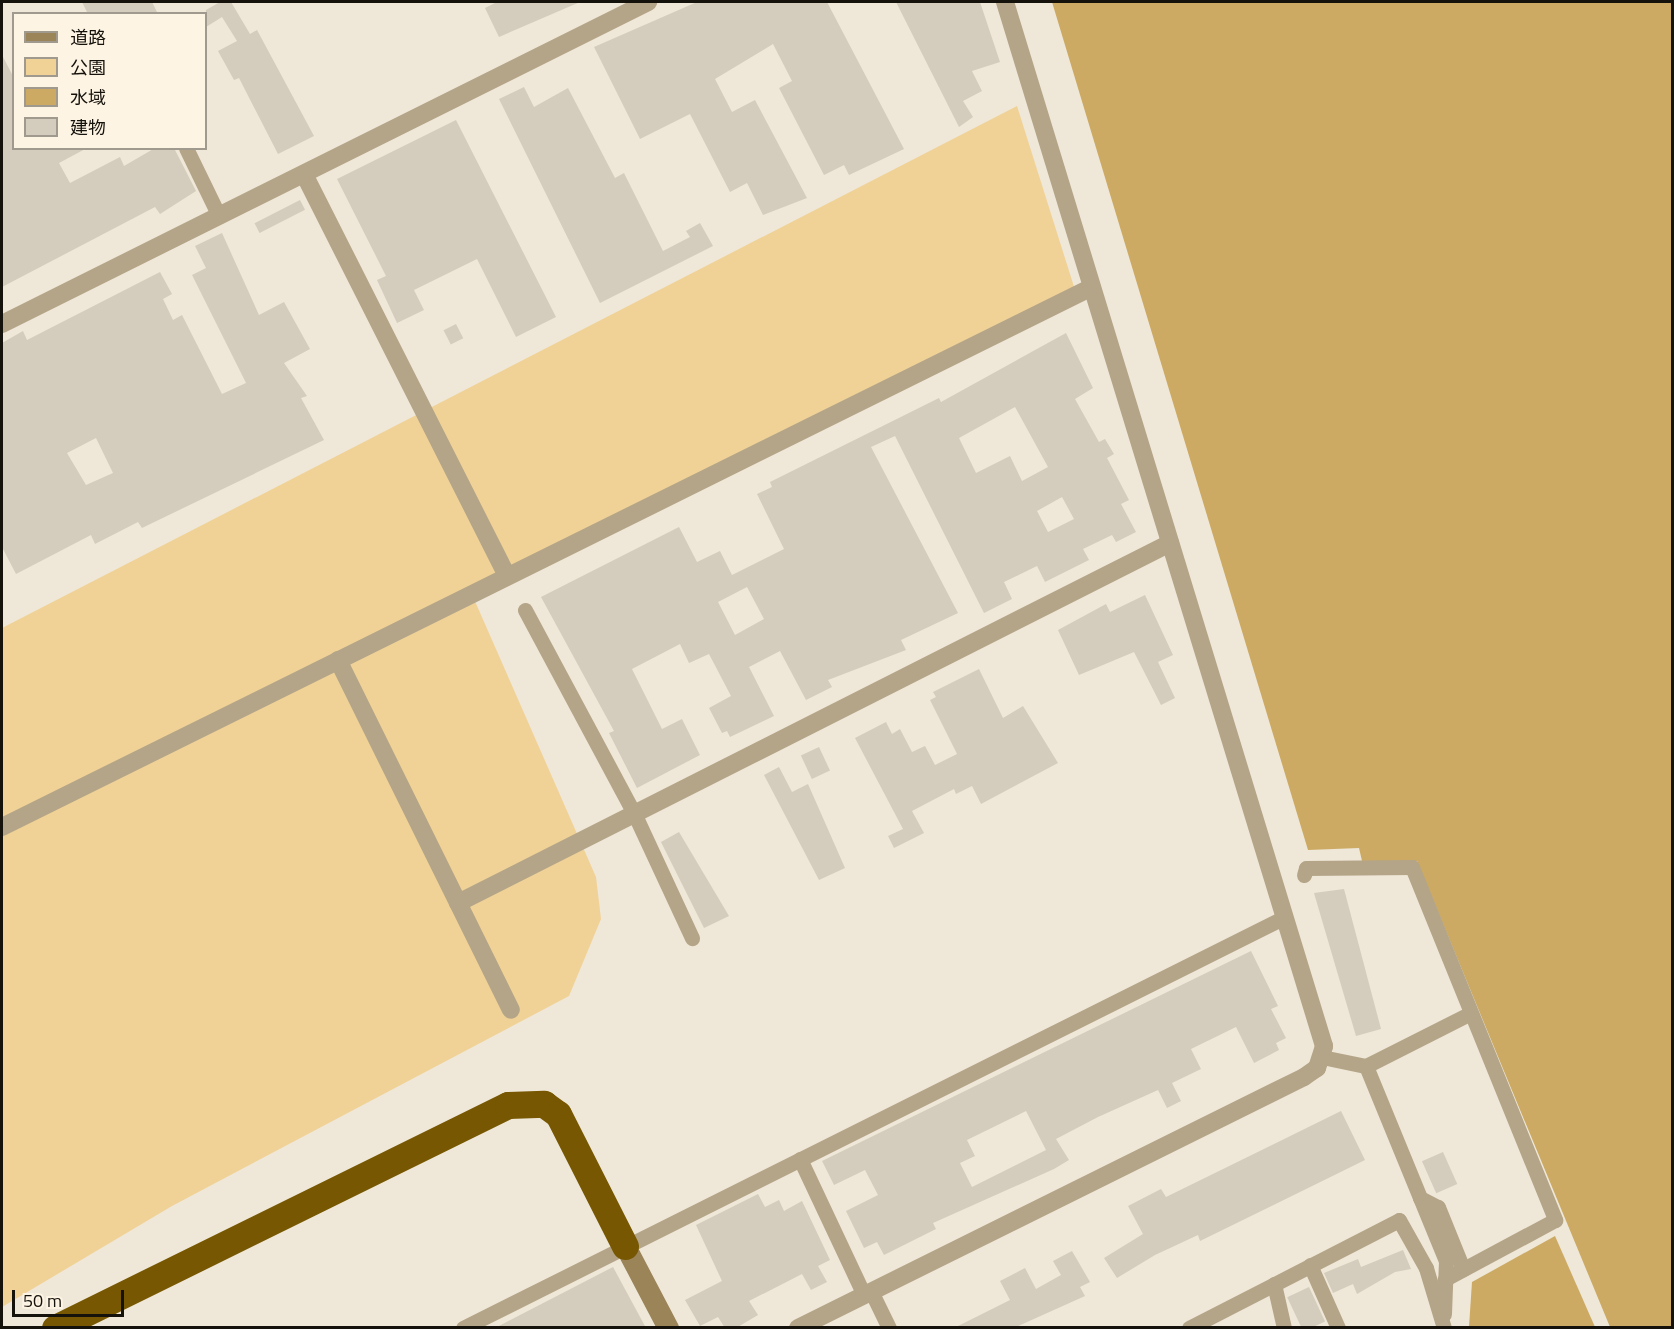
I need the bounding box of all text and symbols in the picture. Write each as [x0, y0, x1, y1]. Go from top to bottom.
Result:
legend [12, 12, 207, 150]
text: 道路 [70, 24, 106, 51]
text: 公園 [70, 54, 106, 81]
text: 水域 [70, 84, 106, 111]
text: 建物 [70, 114, 106, 141]
scale bar [15, 1278, 128, 1316]
text: 50 m [23, 1287, 62, 1314]

